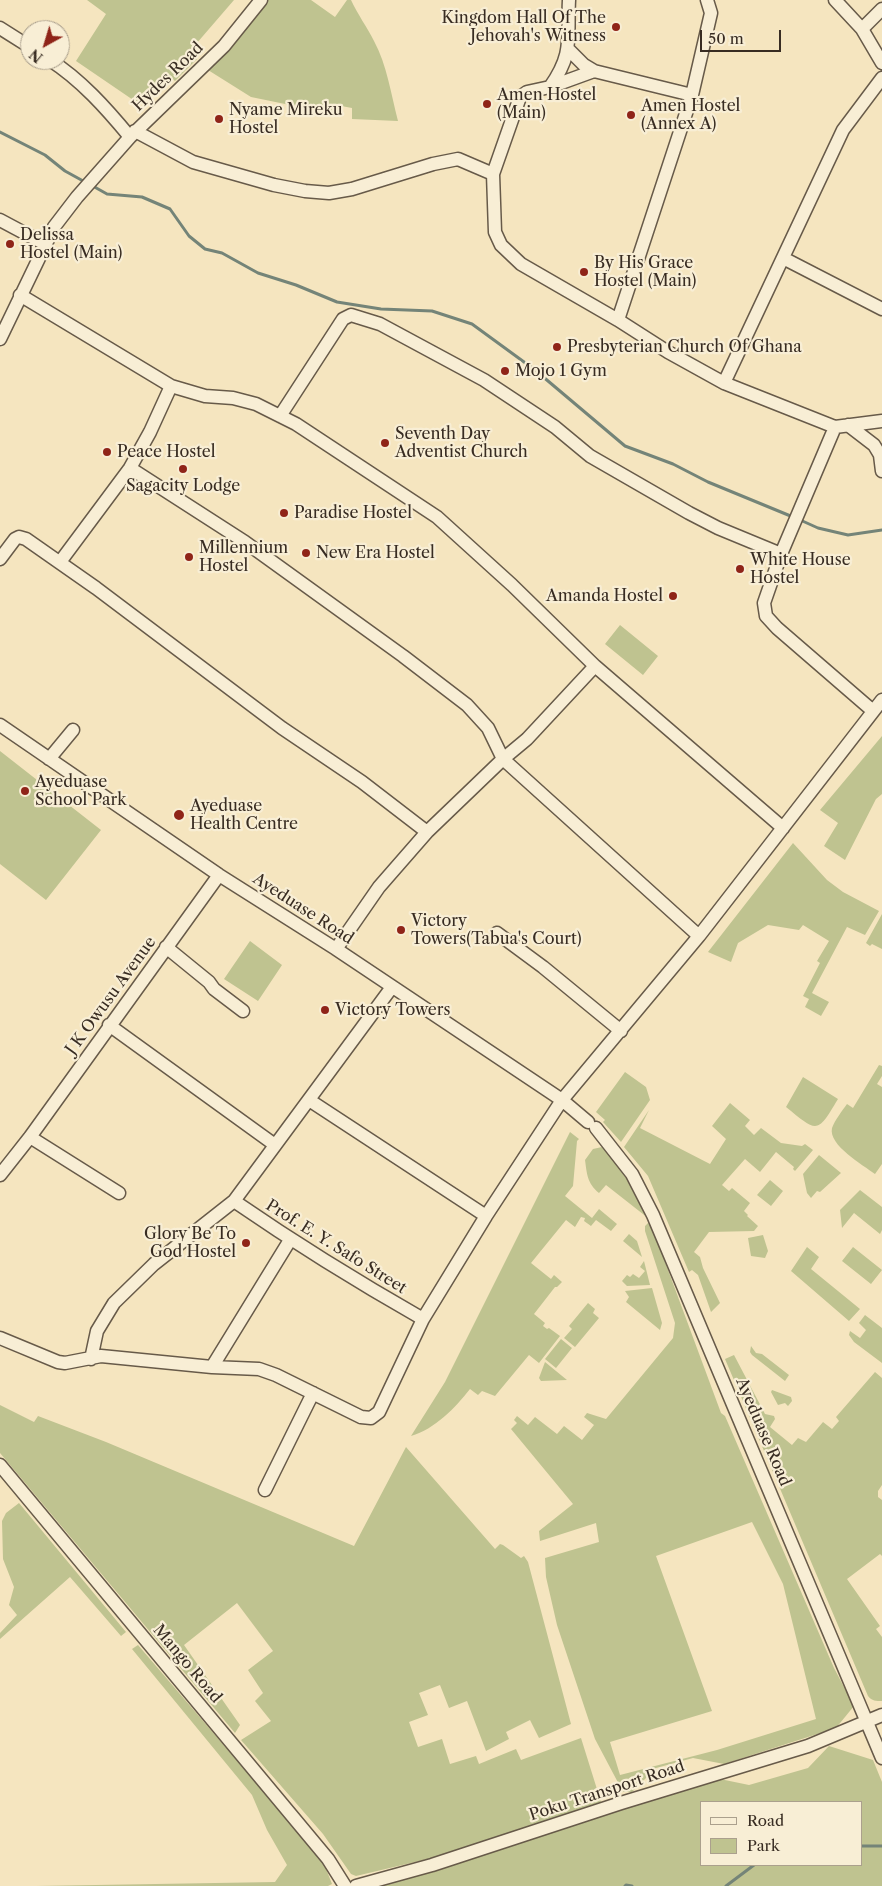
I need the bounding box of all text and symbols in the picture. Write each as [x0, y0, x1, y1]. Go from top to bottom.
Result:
place label: Kingdom Hall Of The Jehovah's Witness [442, 8, 606, 46]
north arrow [20, 20, 70, 70]
scale bar [702, 20, 783, 52]
marker: Kingdom Hall Of The Jehovah's Witness [610, 21, 622, 33]
text: 50 m [708, 29, 744, 48]
street label: Hydes Road [128, 38, 208, 116]
text: N [26, 45, 47, 67]
place label: Amen Hostel (Main) [497, 85, 596, 123]
place label: Amen Hostel (Annex A) [641, 96, 740, 134]
marker: Amen Hostel (Main) [481, 98, 493, 110]
place label: Nyame Mireku Hostel [229, 100, 342, 138]
marker: Amen Hostel (Annex A) [625, 109, 637, 121]
marker: Nyame Mireku Hostel [213, 113, 225, 125]
place label: Delissa Hostel (Main) [20, 225, 122, 263]
marker: Delissa Hostel (Main) [4, 238, 16, 250]
place label: By His Grace Hostel (Main) [594, 253, 696, 291]
marker: By His Grace Hostel (Main) [578, 266, 590, 278]
place label: Presbyterian Church Of Ghana [567, 337, 802, 357]
marker: Presbyterian Church Of Ghana [551, 341, 563, 353]
place label: Mojo 1 Gym [515, 361, 607, 381]
marker: Mojo 1 Gym [499, 365, 511, 377]
place label: Seventh Day Adventist Church [395, 424, 528, 462]
marker: Seventh Day Adventist Church [379, 437, 391, 449]
place label: Peace Hostel [117, 442, 216, 462]
marker: Peace Hostel [101, 446, 113, 458]
marker: Sagacity Lodge [177, 463, 189, 475]
place label: Sagacity Lodge [126, 476, 240, 496]
place label: Paradise Hostel [294, 503, 412, 523]
marker: Paradise Hostel [278, 507, 290, 519]
place label: Millennium Hostel [199, 538, 288, 576]
place label: New Era Hostel [316, 543, 435, 563]
marker: New Era Hostel [300, 547, 312, 559]
place label: White House Hostel [750, 550, 851, 588]
marker: Millennium Hostel [183, 551, 195, 563]
marker: White House Hostel [734, 563, 746, 575]
place label: Amanda Hostel [546, 586, 663, 606]
marker: Amanda Hostel [667, 590, 679, 602]
place label: Ayeduase School Park [35, 772, 126, 810]
marker: Ayeduase School Park [19, 785, 31, 797]
place label: Ayeduase Health Centre [190, 796, 298, 834]
marker: Ayeduase Health Centre [172, 808, 186, 822]
street label: Ayeduase Road [249, 869, 357, 949]
place label: Victory Towers(Tabua's Court) [411, 911, 582, 949]
marker: Victory Towers(Tabua's Court) [395, 924, 407, 936]
street label: J K Owusu Avenue [62, 933, 160, 1059]
place label: Victory Towers [335, 1000, 450, 1020]
marker: Victory Towers [319, 1004, 331, 1016]
street label: Prof. E. Y. Safo Street [262, 1196, 410, 1298]
place label: Glory Be To God Hostel [144, 1224, 236, 1262]
marker: Glory Be To God Hostel [240, 1237, 252, 1249]
street label: Ayeduase Road [731, 1375, 795, 1489]
street label: Mango Road [149, 1621, 225, 1707]
street label: Poku Transport Road [527, 1757, 687, 1825]
legend [700, 1801, 862, 1866]
text: Road [747, 1811, 784, 1830]
text: Park [747, 1836, 780, 1855]

